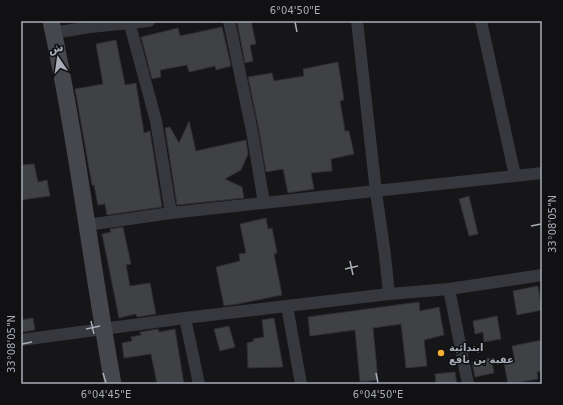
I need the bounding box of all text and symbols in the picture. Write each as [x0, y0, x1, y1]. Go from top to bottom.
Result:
text: 6°04'50"E [270, 5, 320, 16]
north arrow [38, 38, 78, 78]
text: ش [47, 41, 65, 57]
text: 33°08'05"N [547, 195, 558, 253]
text: 33°08'05"N [6, 315, 17, 373]
place label: ابتدائية عقبة بن نافع [449, 342, 514, 366]
marker: ابتدائية عقبة بن نافع [436, 348, 446, 358]
text: 6°04'45"E [81, 389, 131, 400]
text: 6°04'50"E [353, 389, 403, 400]

